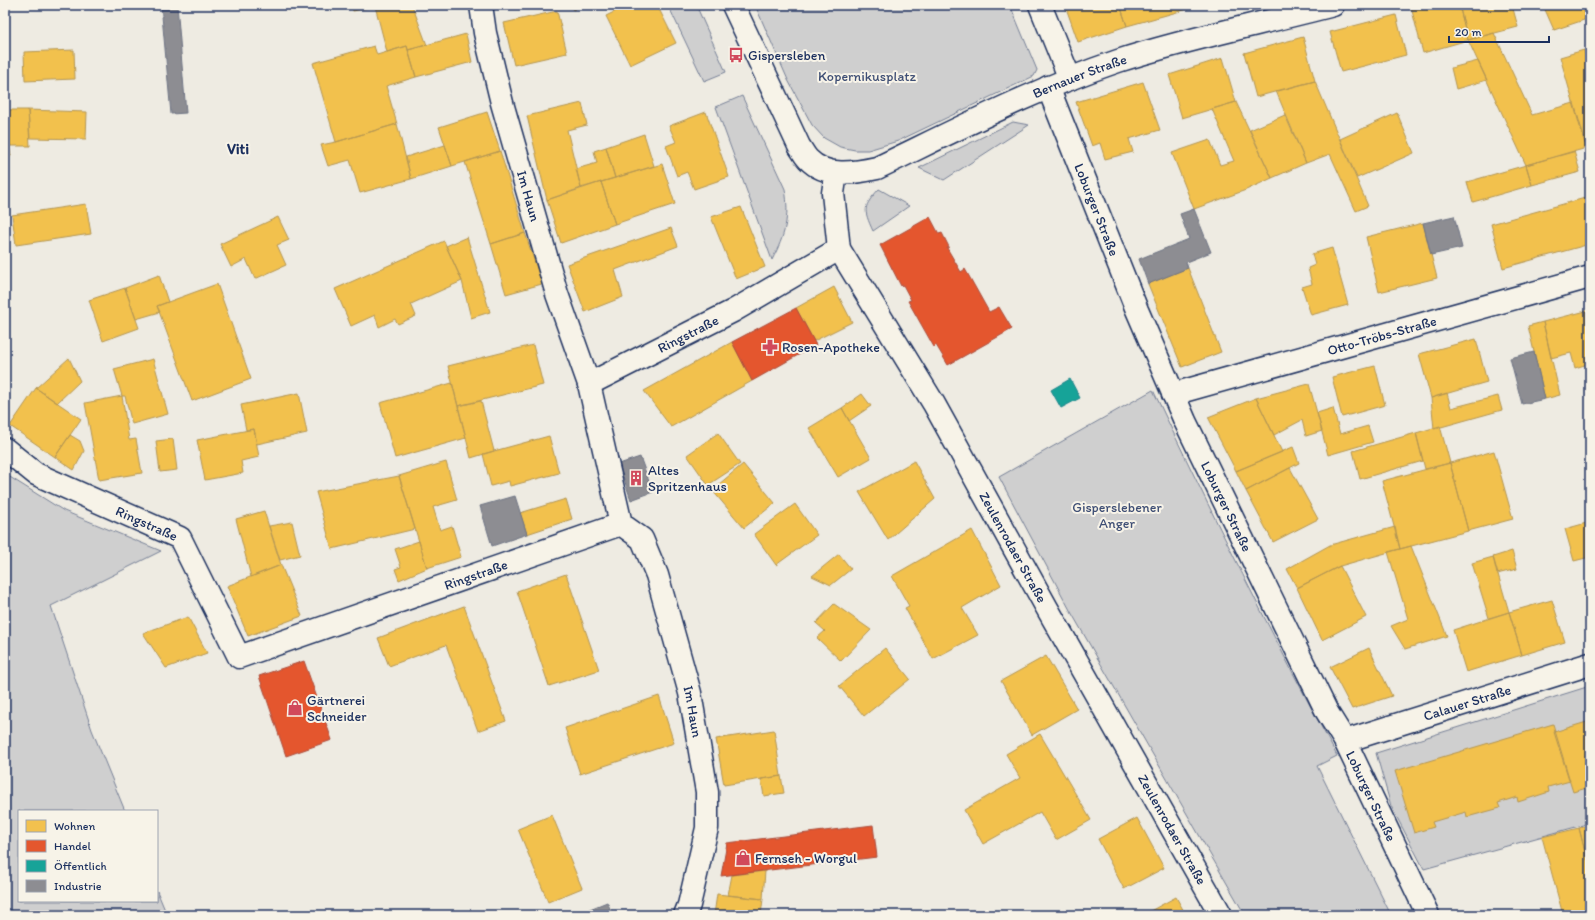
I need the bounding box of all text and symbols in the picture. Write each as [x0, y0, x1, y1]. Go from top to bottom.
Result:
scale bar [1449, 18, 1549, 44]
text: 20 m [1455, 25, 1482, 39]
bus stop icon: Gispersleben [727, 46, 745, 64]
place label: Gispersleben [748, 47, 826, 64]
street label: Bernauer Straße [1030, 50, 1129, 102]
park label: Kopernikusplatz [818, 68, 917, 85]
district label: Viti [227, 140, 249, 158]
street label: Loburger Straße [1071, 161, 1123, 259]
street label: Im Haun [513, 168, 544, 224]
street label: Ringstraße [655, 311, 722, 356]
street label: Otto-Tröbs-Straße [1325, 312, 1439, 359]
pharmacy icon: Rosen-Apotheke [761, 338, 779, 356]
place label: Rosen-Apotheke [782, 339, 880, 356]
street label: Loburger Straße [1197, 458, 1256, 555]
place label: Altes Spritzenhaus [648, 462, 727, 495]
building icon: Altes Spritzenhaus [627, 469, 645, 487]
street label: Zeulenrodaer Straße [976, 489, 1051, 606]
park label: Gisperslebener Anger [1072, 499, 1162, 532]
street label: Ringstraße [113, 502, 181, 545]
street label: Ringstraße [442, 556, 510, 593]
street label: Calauer Straße [1421, 681, 1513, 724]
street label: Im Haun [680, 684, 706, 739]
place label: Gärtnerei Schneider [307, 692, 367, 725]
shop icon: Gärtnerei Schneider [286, 699, 304, 717]
street label: Loburger Straße [1342, 748, 1400, 844]
street label: Zeulenrodaer Straße [1134, 771, 1211, 888]
legend [18, 810, 158, 902]
text: Wohnen [54, 819, 96, 833]
text: Handel [54, 839, 91, 853]
shop icon: Fernseh - Worgul [734, 849, 752, 867]
place label: Fernseh - Worgul [755, 850, 857, 867]
text: Öffentlich [54, 859, 107, 873]
text: Industrie [54, 879, 102, 893]

